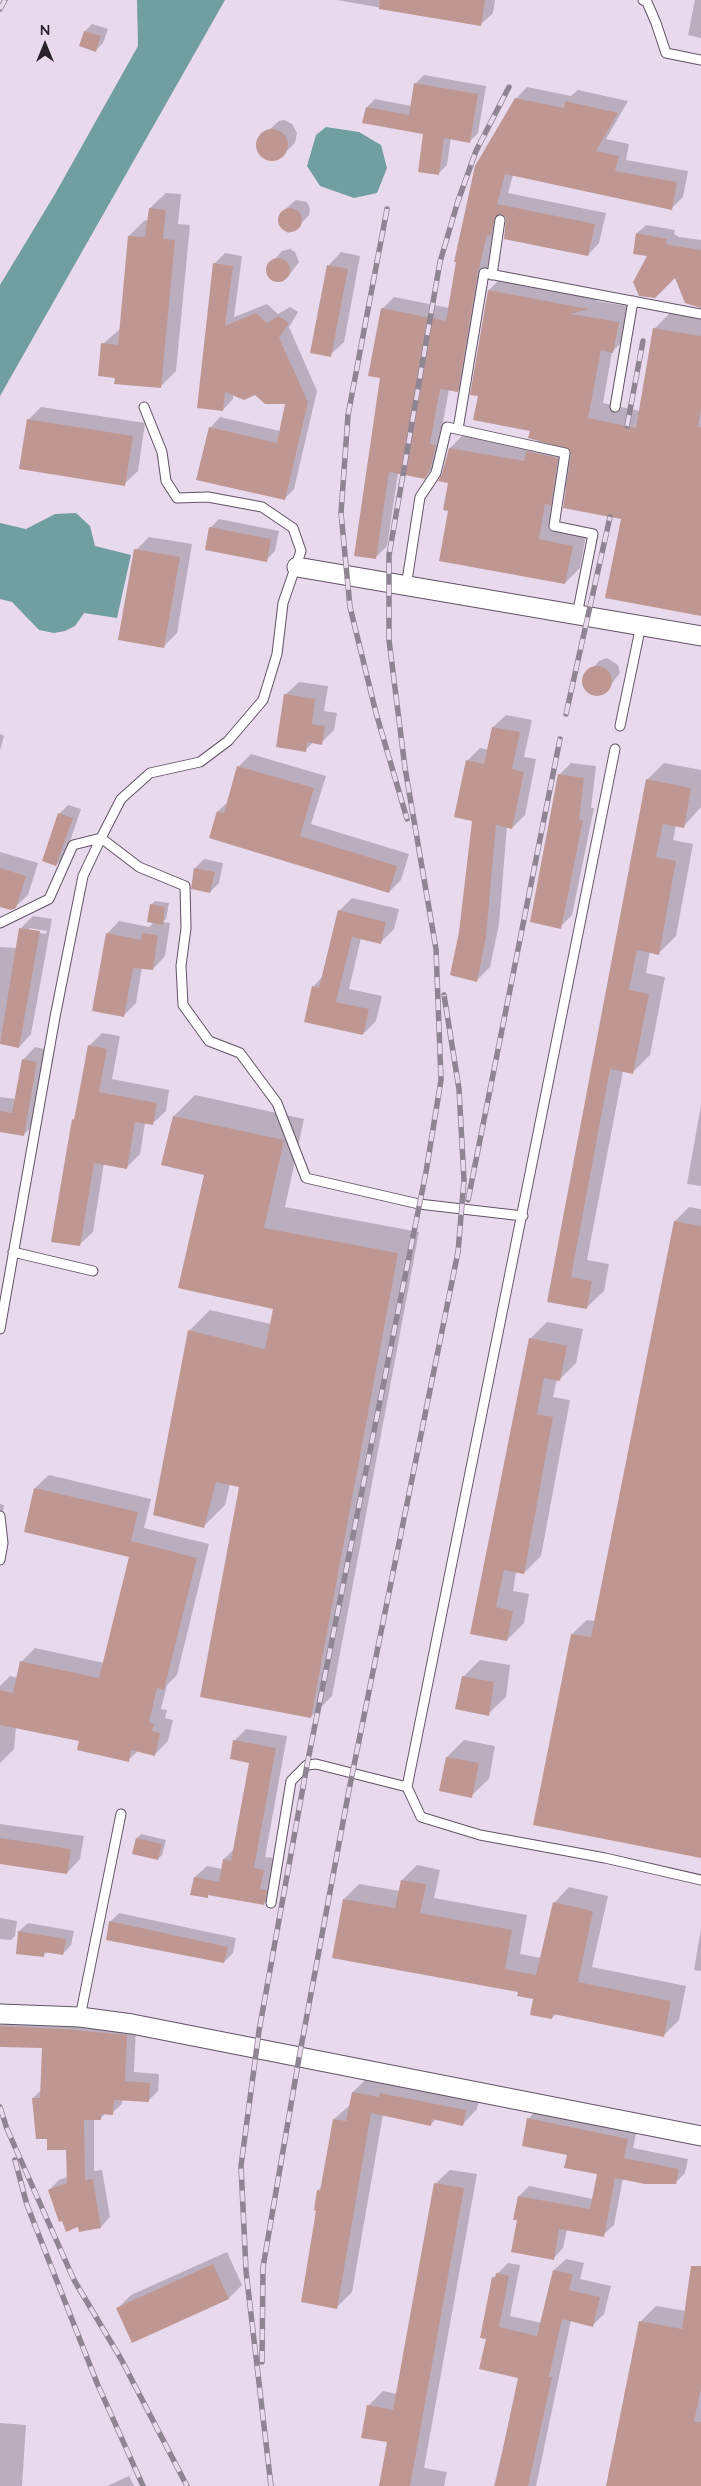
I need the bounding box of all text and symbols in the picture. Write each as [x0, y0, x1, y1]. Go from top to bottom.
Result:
north arrow [20, 20, 70, 70]
text: N [40, 21, 50, 39]

